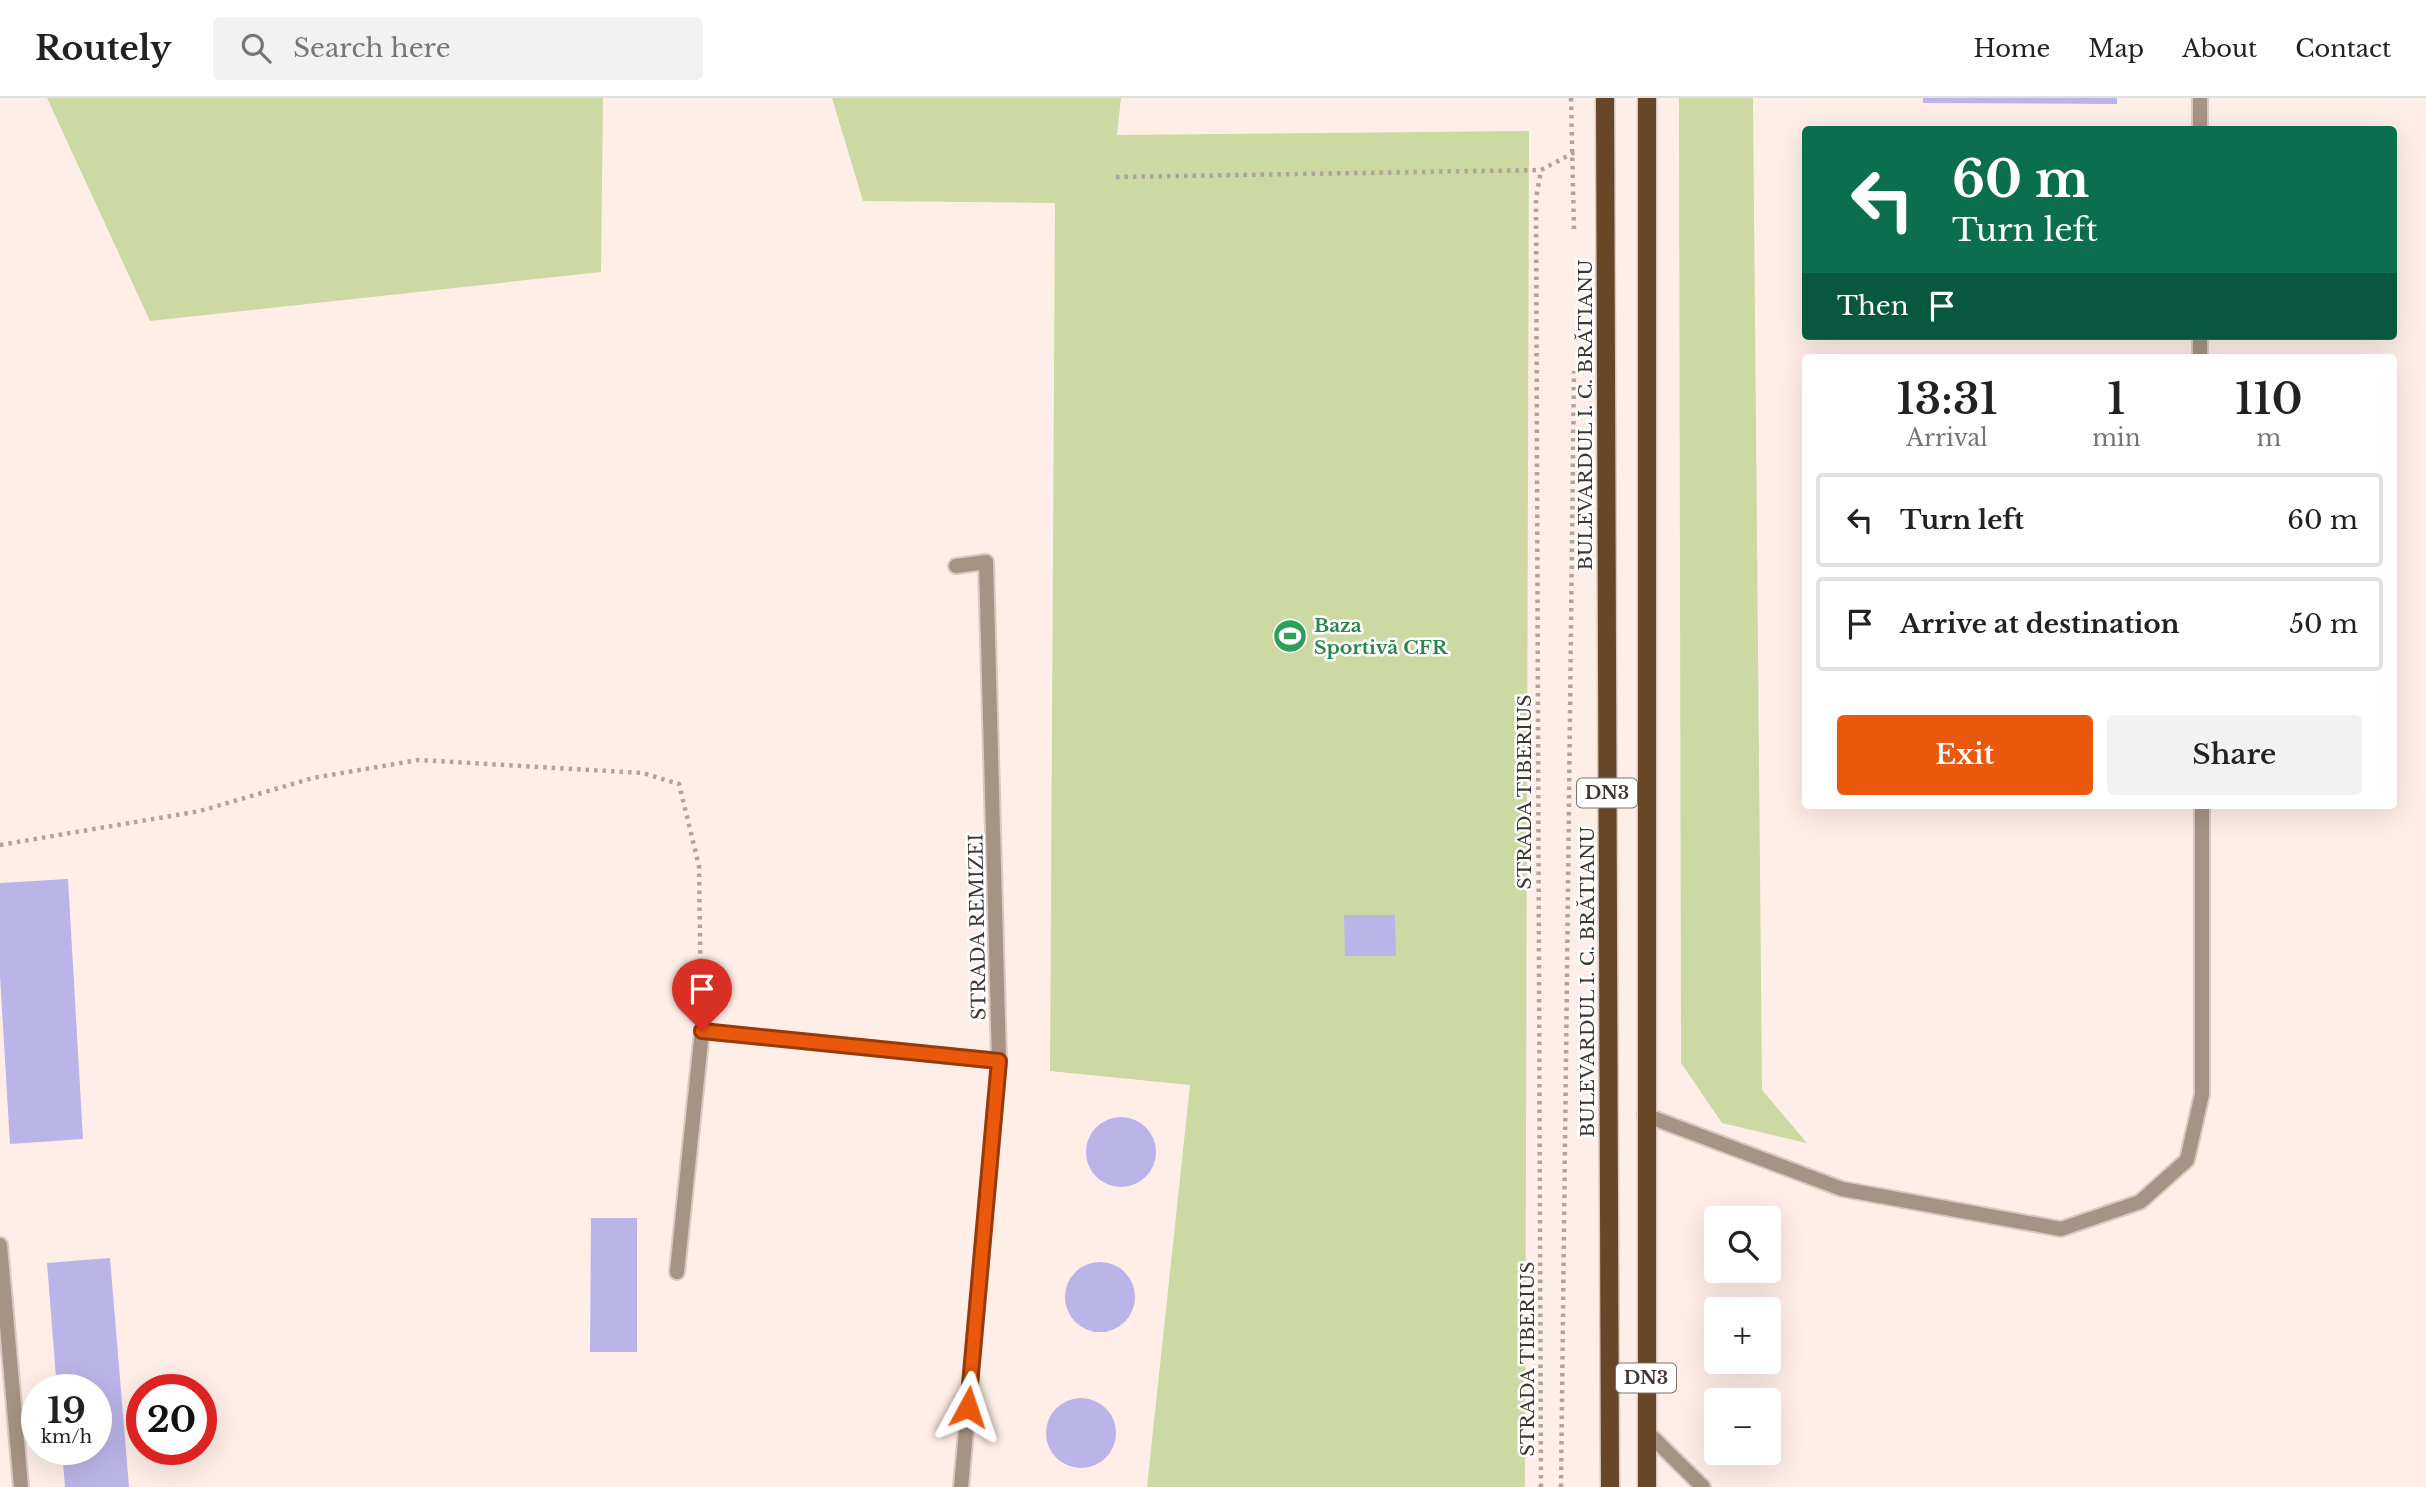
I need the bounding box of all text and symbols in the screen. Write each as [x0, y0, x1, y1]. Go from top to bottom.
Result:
search box [213, 17, 703, 80]
text: Routely [35, 28, 171, 69]
icon: search [237, 29, 275, 67]
text: Search here [293, 32, 451, 64]
text: Home [1974, 34, 2050, 63]
text: Map [2088, 34, 2144, 63]
text: About [2182, 34, 2257, 63]
text: Contact [2295, 34, 2391, 63]
text: 60 m [1952, 149, 2089, 210]
icon: left [1837, 154, 1928, 245]
text: Turn left [1952, 210, 2098, 250]
street label: BULEVARDUL I. C. BRĂTIANU [1574, 259, 1597, 571]
icon: arrive [1923, 287, 1961, 325]
text: Then [1837, 290, 1909, 322]
text: 13:31 [1896, 373, 1998, 425]
text: 1 [2107, 373, 2126, 425]
text: 110 [2235, 373, 2303, 425]
text: Arrival [1906, 424, 1988, 452]
text: min [2092, 424, 2141, 452]
text: m [2256, 424, 2281, 452]
icon: left [1841, 501, 1879, 539]
text: Turn left [1900, 504, 2024, 536]
text: 60 m [2287, 504, 2358, 536]
icon: arrive [1841, 605, 1879, 643]
text: Arrive at destination [1900, 608, 2180, 640]
text: 50 m [2289, 608, 2358, 640]
place label: Baza Sportivă CFR [1314, 614, 1449, 659]
sports icon: Baza Sportivă CFR [1271, 617, 1309, 655]
street label: STRADA TIBERIUS [1513, 695, 1536, 889]
button: Exit [1837, 715, 2093, 795]
button: Share [2107, 715, 2362, 795]
road number: DN3 [1577, 778, 1637, 808]
street label: BULEVARDUL I. C. BRĂTIANU [1576, 826, 1599, 1138]
street label: STRADA REMIZEI [964, 834, 991, 1020]
pin [672, 959, 732, 1031]
icon: arrive [683, 970, 721, 1008]
map controls [1704, 1206, 1781, 1465]
button: search [1704, 1206, 1781, 1283]
street label: STRADA TIBERIUS [1516, 1262, 1539, 1456]
button: + [1704, 1297, 1781, 1374]
road number: DN3 [1616, 1364, 1676, 1392]
position arrow [931, 1370, 1005, 1444]
speed limit sign: 20 [126, 1374, 217, 1465]
button: − [1704, 1388, 1781, 1465]
text: 19 [47, 1389, 86, 1432]
text: km/h [41, 1426, 92, 1448]

